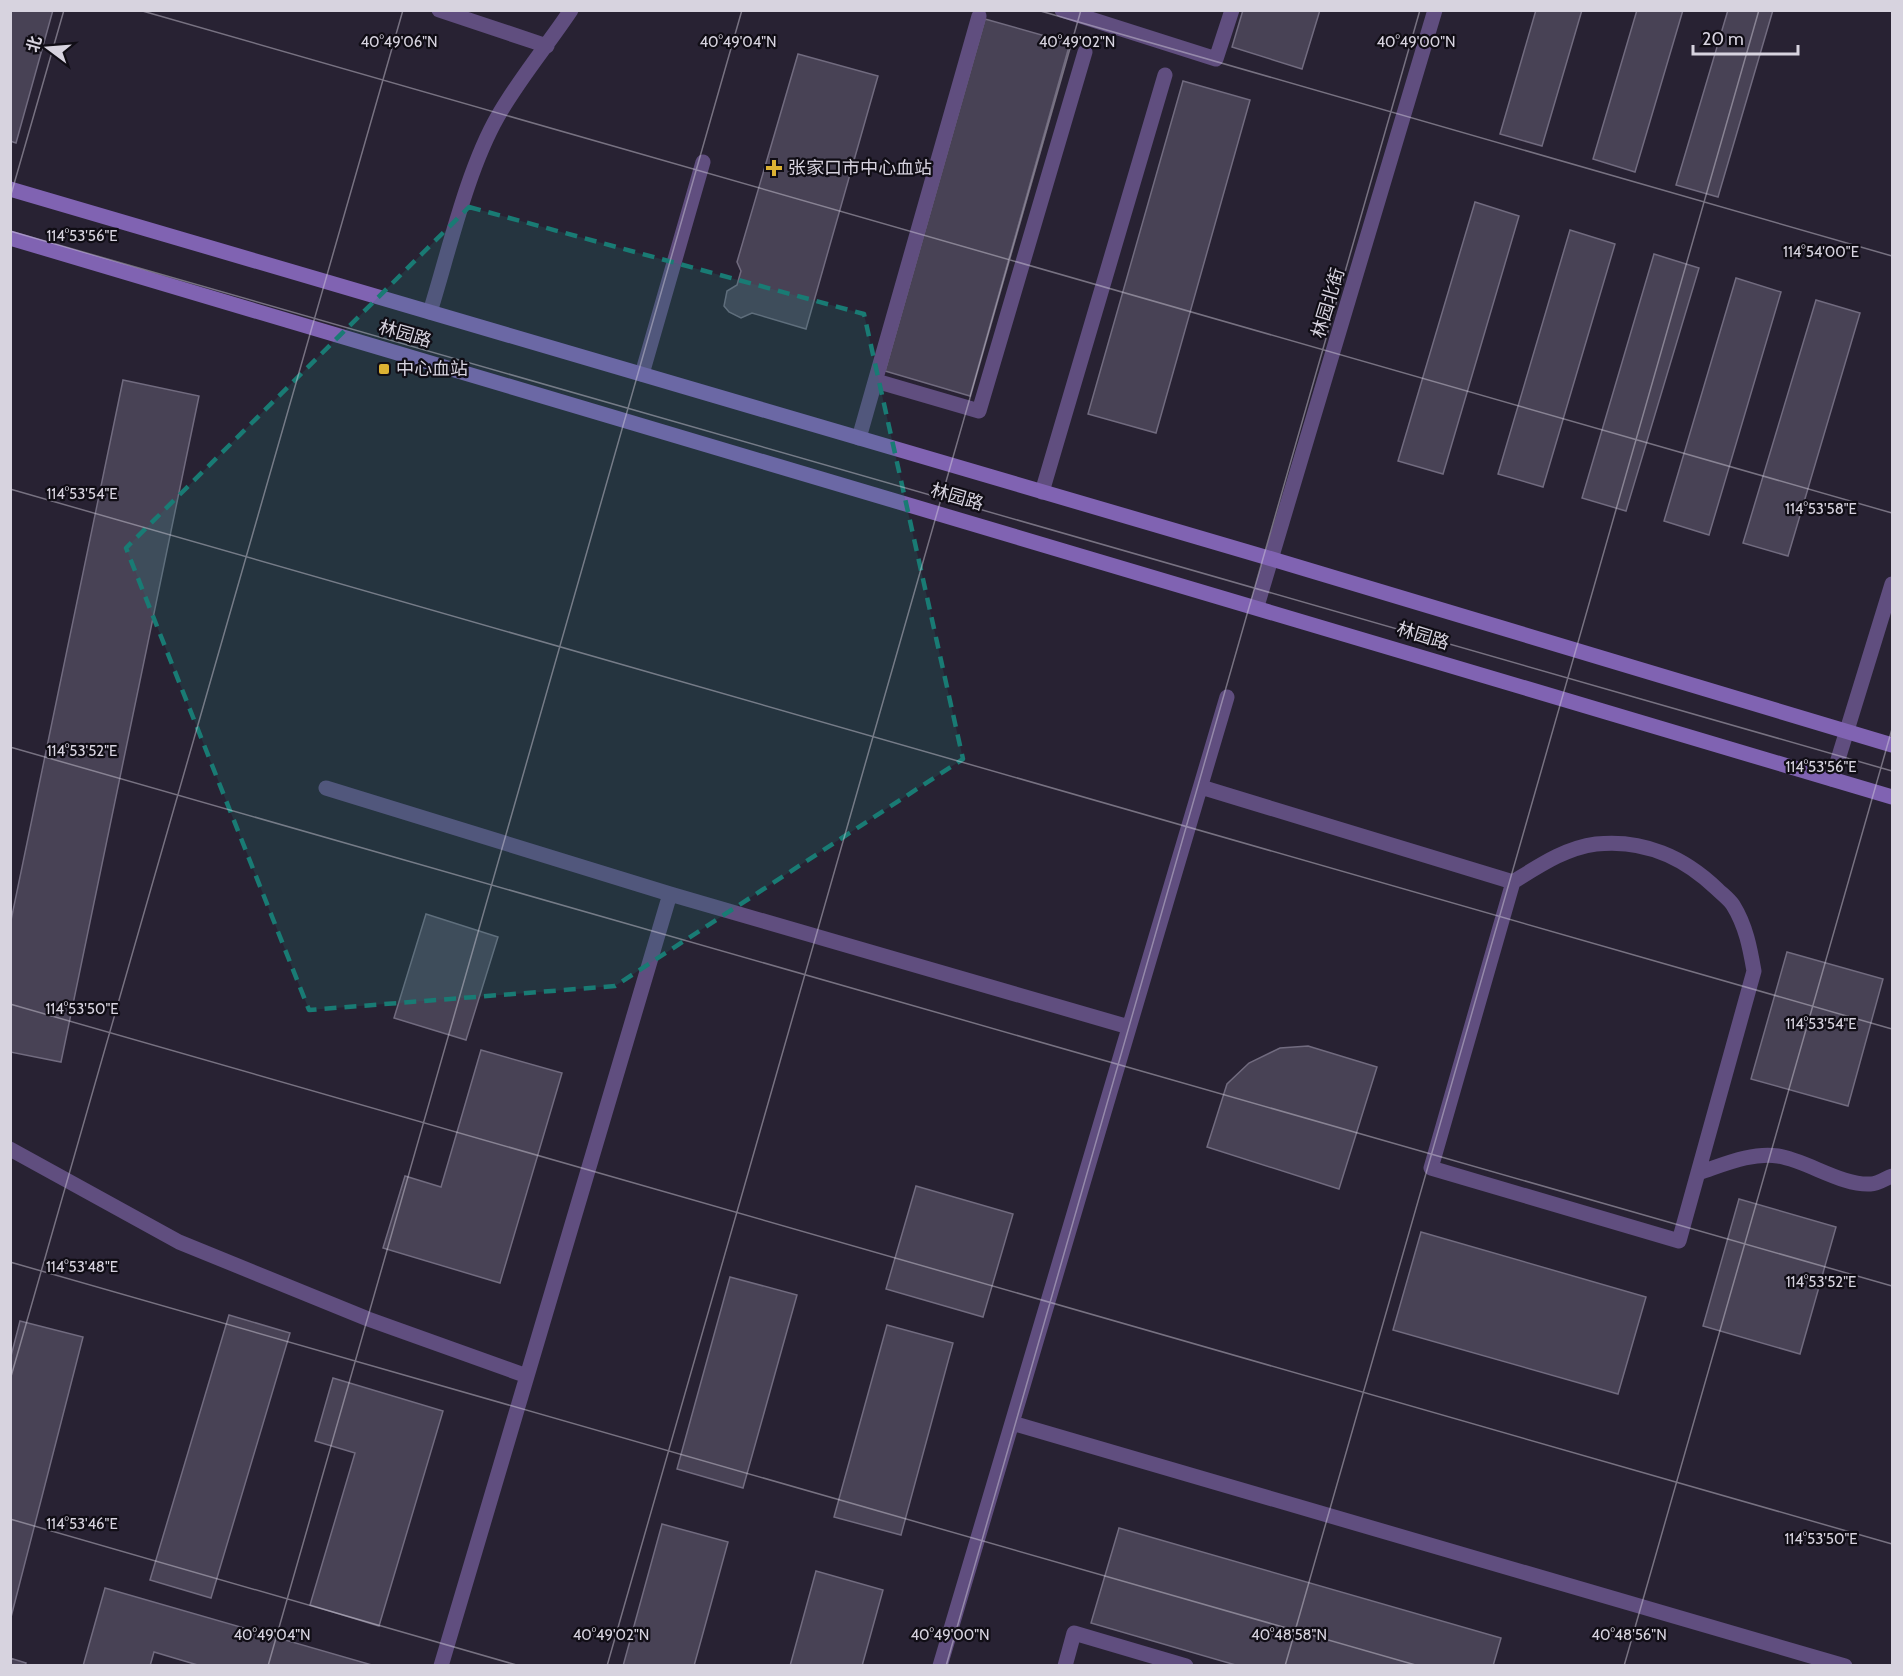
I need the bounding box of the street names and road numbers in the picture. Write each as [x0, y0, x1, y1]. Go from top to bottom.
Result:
street label: 林园北街 [1307, 265, 1349, 341]
street label: 林园路 [376, 316, 434, 352]
street label: 林园路 [928, 479, 986, 515]
street label: 林园路 [1394, 618, 1452, 654]

